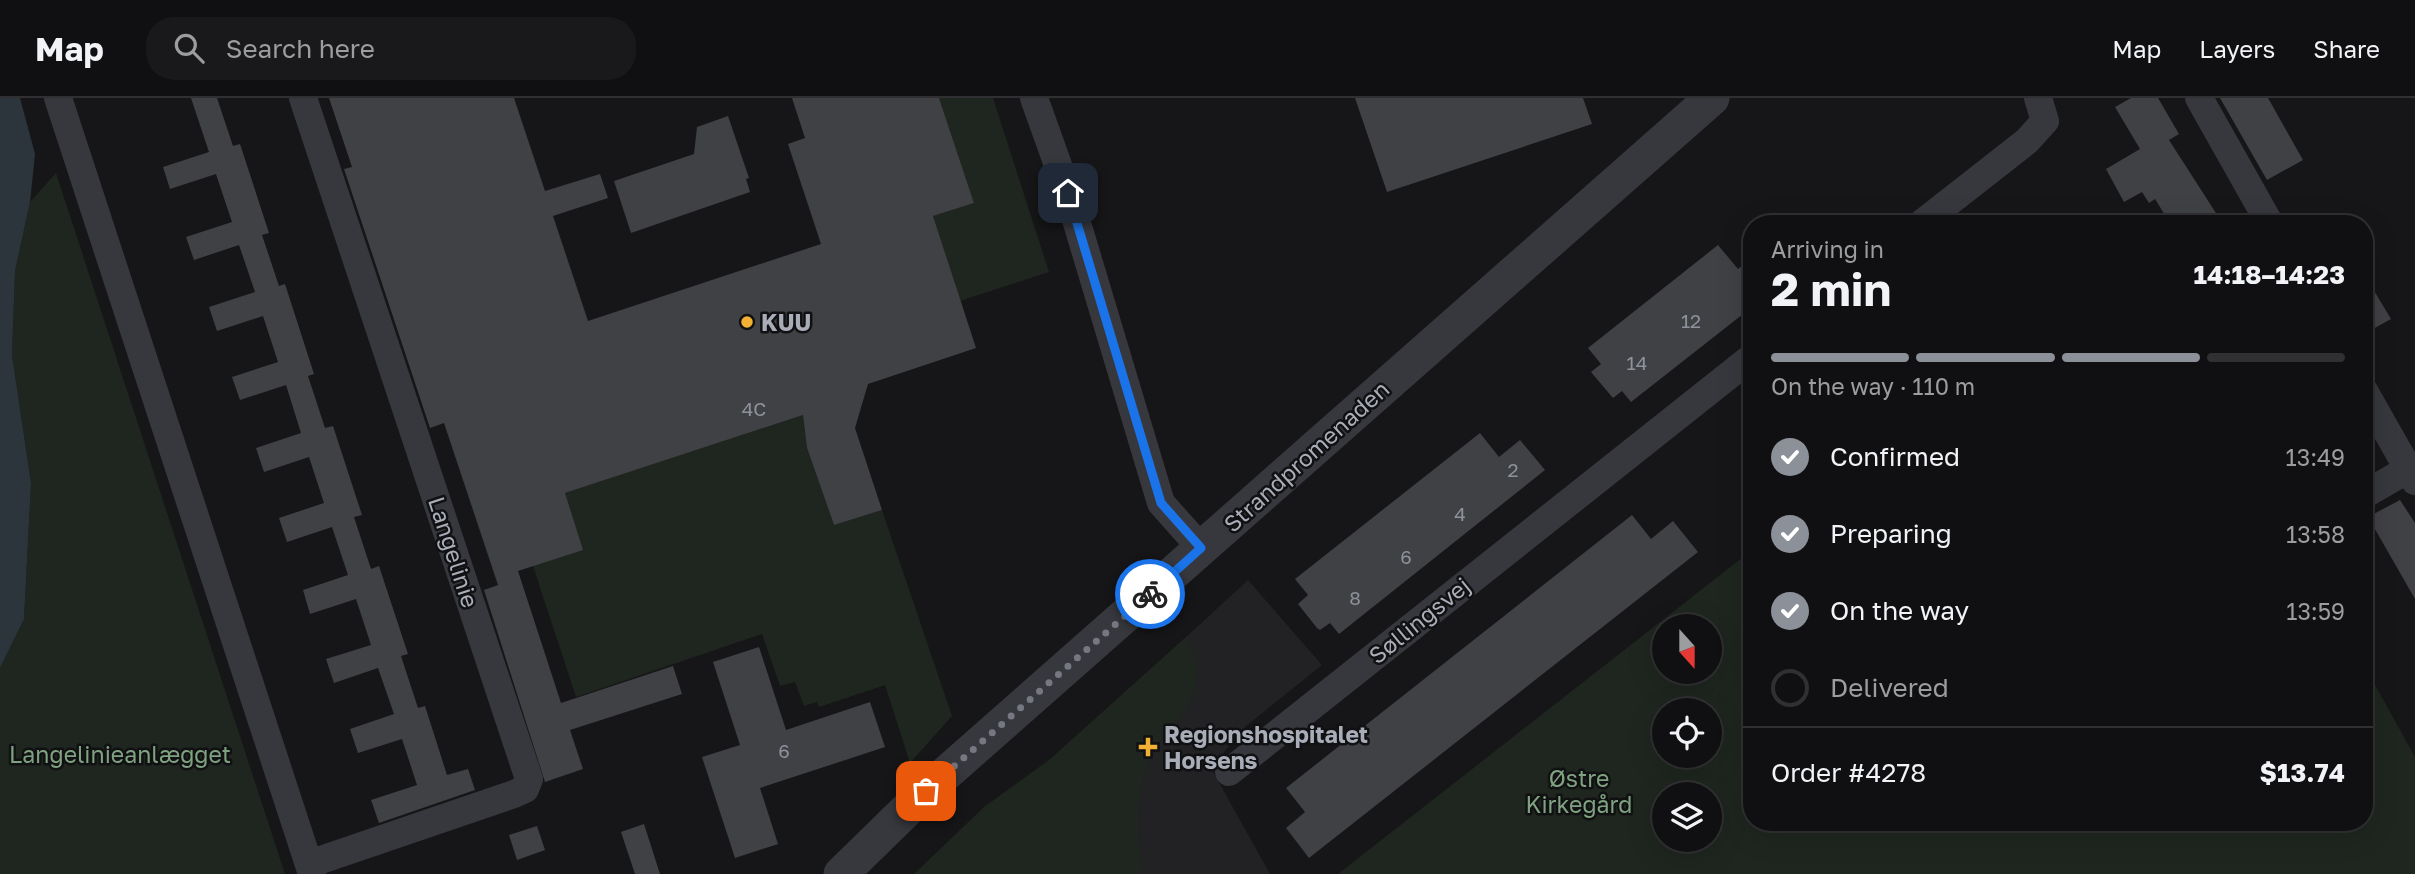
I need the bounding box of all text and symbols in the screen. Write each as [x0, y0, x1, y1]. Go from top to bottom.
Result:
search box [146, 17, 636, 80]
text: Map [35, 29, 104, 68]
icon: search [170, 29, 208, 67]
text: Search here [226, 33, 375, 64]
text: Map [2112, 34, 2161, 63]
text: Layers [2199, 34, 2275, 63]
text: Share [2313, 34, 2380, 63]
pin [1038, 163, 1098, 223]
icon: home [1049, 174, 1087, 212]
text: Arriving in [1771, 235, 1884, 263]
text: 14:18–14:23 [2194, 259, 2345, 290]
text: 2 min [1771, 261, 1891, 316]
place label: KUU [761, 308, 811, 336]
house number: 12 [1681, 309, 1701, 332]
marker: KUU [739, 314, 755, 330]
house number: 14 [1627, 351, 1647, 374]
text: On the way · 110 m [1771, 372, 1975, 400]
street label: Strandpromenaden [1218, 374, 1394, 538]
house number: 4C [742, 397, 766, 420]
icon: check [1771, 438, 1809, 476]
text: Confirmed [1830, 441, 1960, 472]
text: 13:49 [2286, 443, 2345, 471]
house number: 2 [1507, 458, 1519, 481]
street label: Langelinie [423, 493, 485, 611]
house number: 4 [1454, 502, 1466, 525]
icon: check [1771, 515, 1809, 553]
text: Preparing [1830, 518, 1952, 549]
text: 13:58 [2286, 520, 2345, 548]
house number: 6 [1400, 545, 1412, 568]
courier [1115, 559, 1185, 629]
street label: Søllingsvej [1363, 571, 1475, 669]
icon: bike [1131, 575, 1169, 613]
house number: 8 [1349, 586, 1361, 609]
icon: check [1771, 592, 1809, 630]
text: On the way [1830, 595, 1969, 626]
text: 13:59 [2286, 597, 2345, 625]
north arrow [1652, 614, 1722, 684]
map controls [1652, 614, 1722, 852]
text: Delivered [1830, 672, 1949, 703]
button: locate [1652, 698, 1722, 768]
place label: Regionshospitalet Horsens [1164, 720, 1368, 774]
marker: Regionshospitalet Horsens [1138, 737, 1158, 757]
house number: 6 [778, 739, 790, 762]
park label: Langelinieanlægget [9, 740, 231, 768]
text: Order #4278 [1771, 757, 1926, 788]
text: $13.74 [2260, 757, 2345, 788]
pin [896, 761, 956, 821]
park label: Østre Kirkegård [1526, 764, 1632, 818]
icon: bag [907, 772, 945, 810]
button: layers [1652, 782, 1722, 852]

